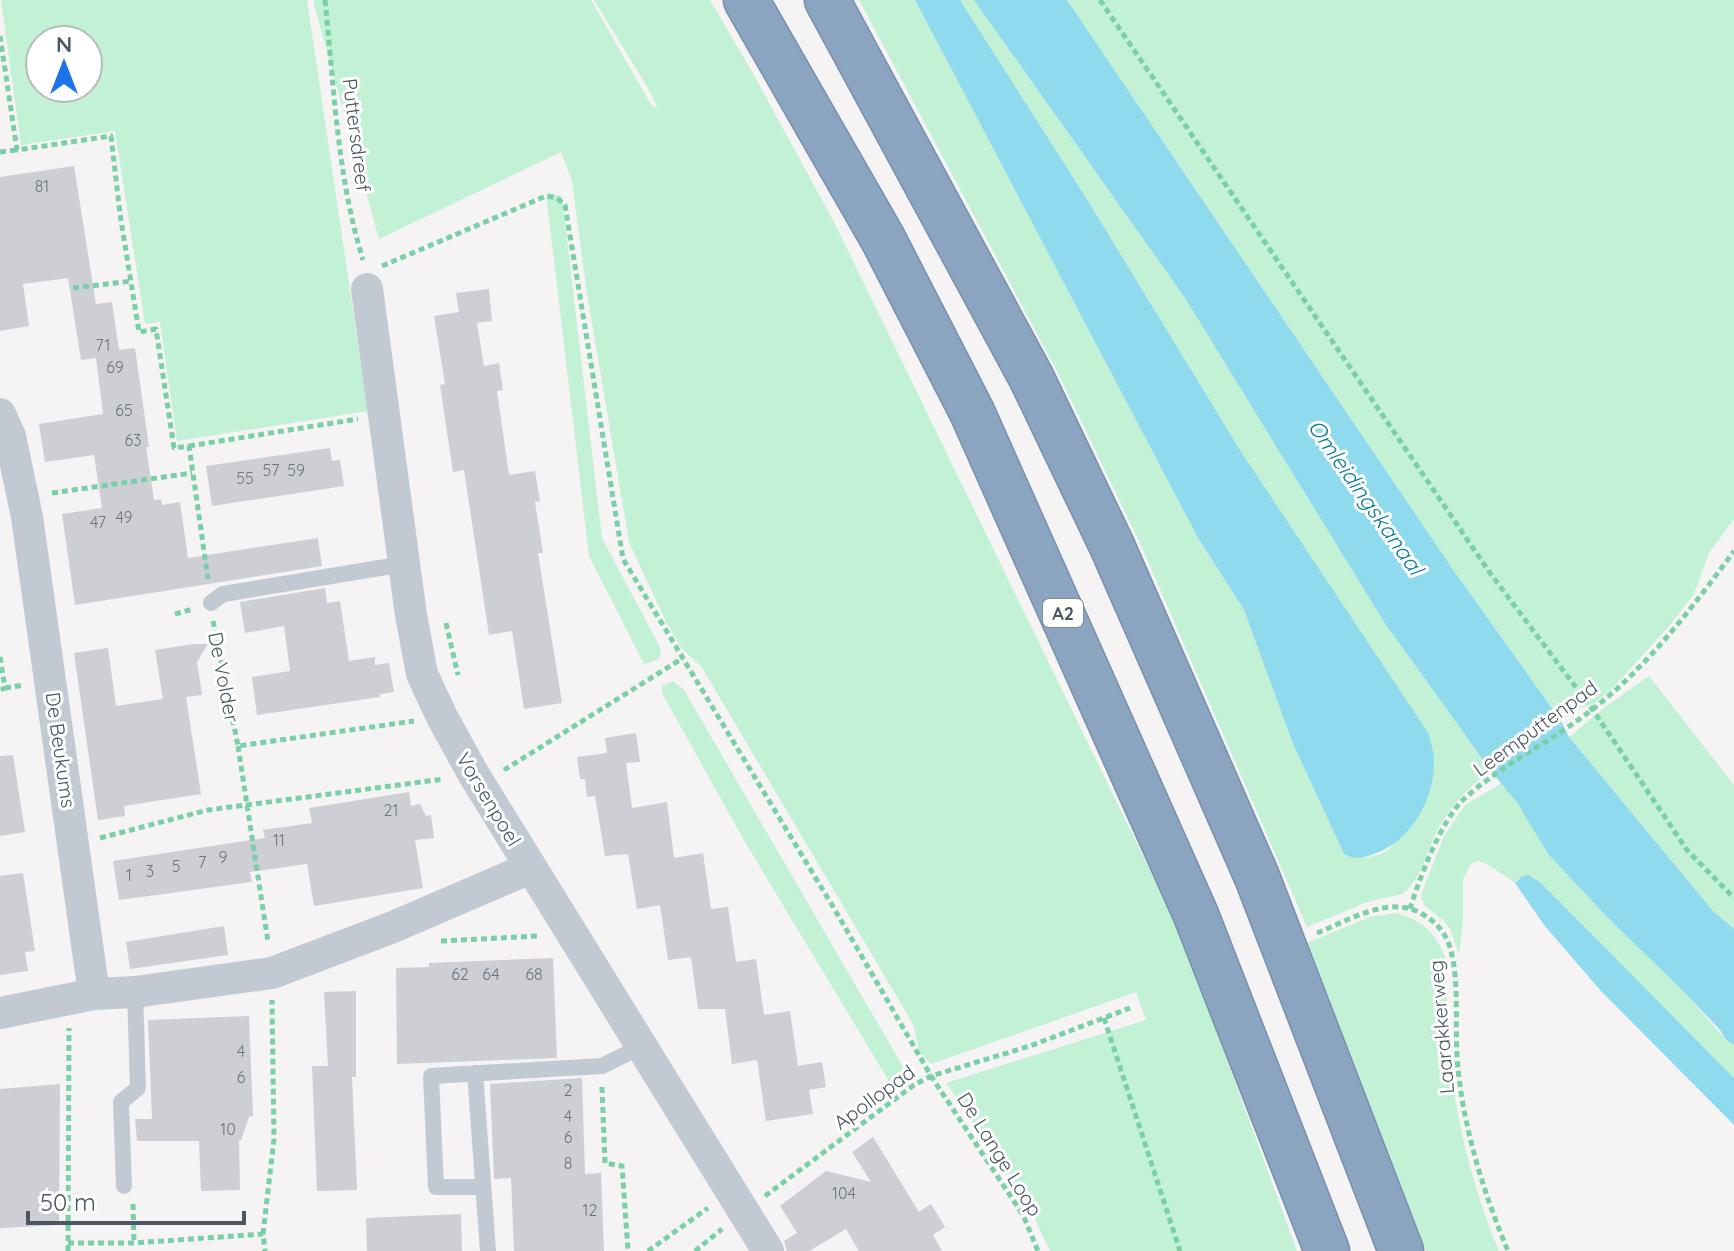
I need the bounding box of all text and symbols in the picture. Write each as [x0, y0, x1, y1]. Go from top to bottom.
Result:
north arrow [24, 24, 104, 104]
text: N [56, 30, 72, 58]
street label: Puttersdreef [338, 77, 376, 193]
house number: 81 [35, 176, 49, 196]
house number: 71 [96, 335, 110, 355]
house number: 69 [106, 357, 124, 377]
house number: 65 [115, 400, 133, 420]
water label: Omleidingskanaal [1302, 414, 1432, 582]
house number: 63 [125, 430, 142, 450]
house number: 57 [263, 460, 279, 480]
house number: 59 [287, 460, 305, 480]
house number: 55 [236, 468, 254, 488]
house number: 49 [115, 507, 133, 527]
house number: 47 [90, 512, 106, 532]
road number: A2 [1043, 599, 1083, 627]
street label: De Volder [203, 630, 245, 725]
street label: Leemputtenpad [1468, 674, 1602, 782]
street label: De Beukums [41, 691, 81, 809]
street label: Vorsenpoel [451, 748, 527, 850]
house number: 21 [384, 800, 398, 820]
house number: 11 [273, 830, 285, 850]
house number: 9 [219, 847, 228, 867]
house number: 7 [198, 852, 206, 872]
house number: 5 [172, 856, 180, 876]
house number: 3 [146, 861, 154, 881]
house number: 1 [126, 865, 132, 885]
street label: Laarakkerweg [1423, 959, 1459, 1095]
house number: 62 [451, 964, 469, 984]
house number: 64 [482, 964, 500, 984]
house number: 68 [525, 964, 543, 984]
house number: 4 [237, 1041, 245, 1061]
street label: Apollopad [828, 1059, 920, 1135]
house number: 6 [237, 1067, 246, 1087]
house number: 2 [564, 1080, 573, 1100]
street label: De Lange Loop [952, 1087, 1048, 1221]
house number: 4 [564, 1106, 572, 1126]
house number: 10 [220, 1119, 236, 1139]
house number: 6 [564, 1127, 573, 1147]
house number: 8 [564, 1153, 572, 1173]
scale bar [28, 1175, 244, 1225]
house number: 104 [832, 1183, 856, 1203]
text: 50 m [40, 1187, 96, 1217]
house number: 12 [583, 1200, 598, 1220]

